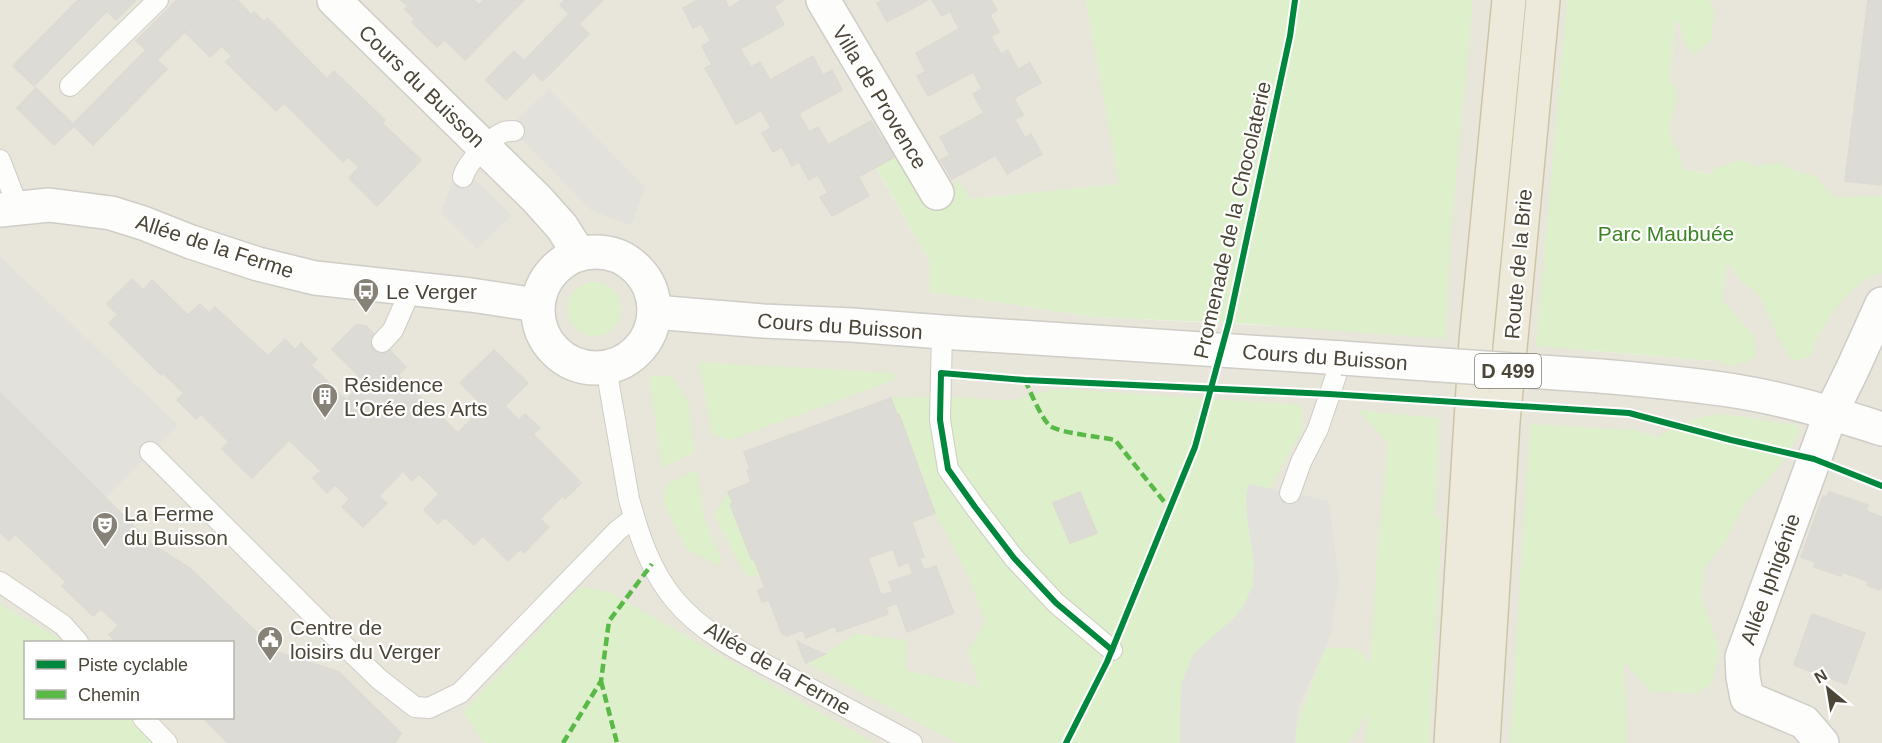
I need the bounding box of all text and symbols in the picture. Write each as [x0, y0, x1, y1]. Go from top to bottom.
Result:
street label: Cours du Buisson [354, 20, 490, 152]
street label: Villa de Provence [828, 21, 932, 173]
street label: Promenade de la Chocolaterie [1189, 79, 1275, 361]
street label: Route de la Brie [1500, 188, 1536, 340]
street label: Allée de la Ferme [133, 210, 297, 282]
park label: Parc Maubuée [1598, 222, 1734, 245]
bus stop icon: Le Verger [351, 276, 381, 314]
place label: Le Verger [386, 280, 477, 303]
street label: Cours du Buisson [757, 309, 923, 343]
street label: Cours du Buisson [1242, 340, 1408, 374]
road number: D 499 [1475, 354, 1541, 388]
place label: Résidence L’Orée des Arts [344, 373, 488, 420]
building icon: Résidence L’Orée des Arts [310, 381, 340, 419]
place label: La Ferme du Buisson [124, 502, 228, 549]
theatre icon: La Ferme du Buisson [90, 510, 120, 548]
street label: Allée Iphigénie [1736, 510, 1804, 648]
place label: Centre de loisirs du Verger [290, 616, 441, 663]
street label: Allée de la Ferme [701, 617, 855, 719]
public building icon: Centre de loisirs du Verger [255, 624, 285, 662]
legend [24, 641, 234, 719]
text: Piste cyclable [78, 655, 188, 675]
north arrow [1798, 659, 1858, 719]
text: N [1811, 666, 1830, 687]
text: Chemin [78, 685, 140, 705]

